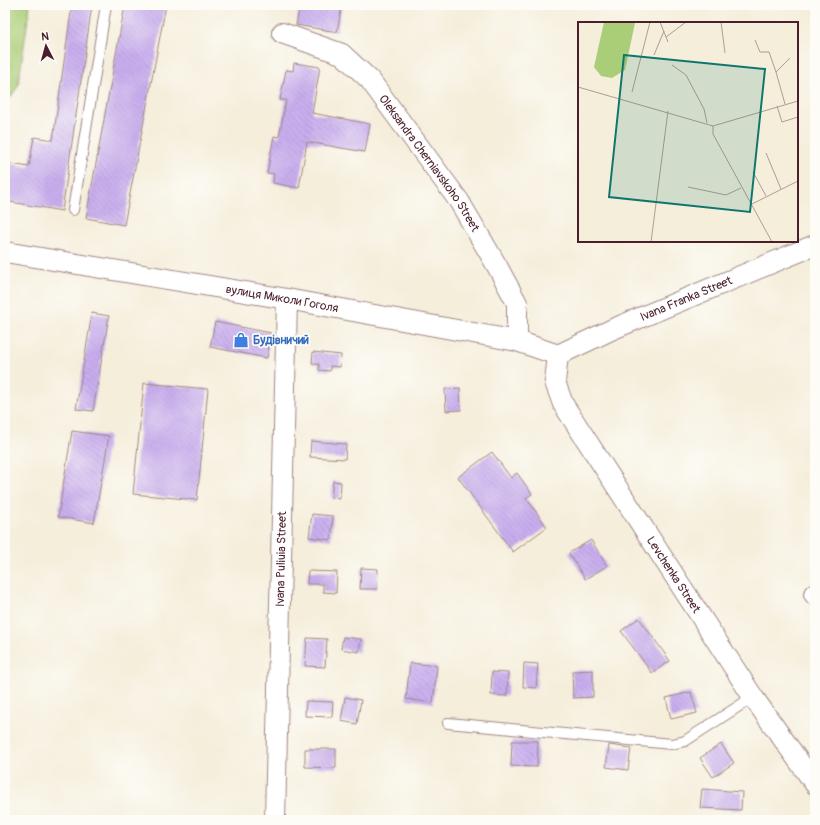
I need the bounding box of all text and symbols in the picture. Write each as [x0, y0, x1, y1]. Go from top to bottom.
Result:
inset map [578, 22, 798, 242]
north arrow [26, 26, 66, 66]
text: N [41, 30, 50, 43]
street label: Oleksandra Cherniavskoho Street [376, 92, 483, 235]
street label: Ivana Franka Street [638, 273, 735, 324]
street label: вулиця Миколи Гоголя [225, 281, 340, 316]
shop icon: Будівничий [232, 331, 250, 349]
place label: Будівничий [253, 333, 309, 348]
street label: Ivana Puliuia Street [272, 511, 290, 607]
street label: Levchenka Street [643, 534, 704, 616]

